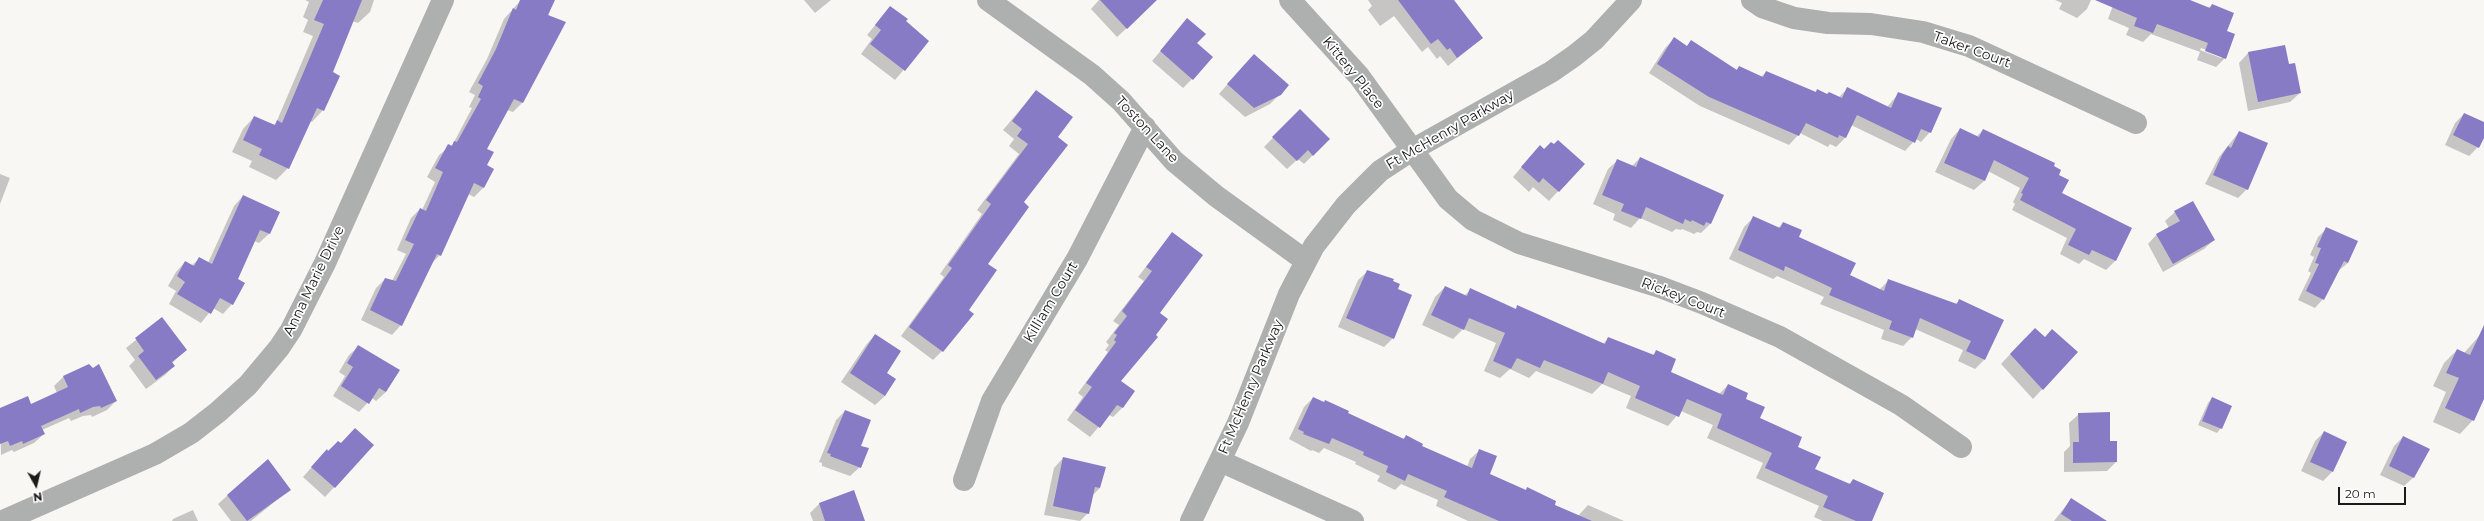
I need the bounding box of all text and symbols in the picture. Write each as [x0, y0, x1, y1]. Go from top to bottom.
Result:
street label: Taker Court [1931, 28, 2013, 72]
street label: Kittery Place [1319, 34, 1387, 112]
street label: Ft McHenry Parkway [1383, 87, 1517, 173]
street label: Toston Lane [1112, 93, 1182, 167]
street label: Anna Marie Drive [280, 223, 348, 339]
street label: Killiam Court [1020, 259, 1082, 345]
street label: Rickey Court [1639, 274, 1727, 322]
street label: Ft McHenry Parkway [1215, 317, 1287, 457]
north arrow [16, 465, 56, 505]
scale bar [2340, 479, 2408, 505]
text: 20 m [2345, 486, 2376, 501]
text: N [32, 489, 43, 504]

